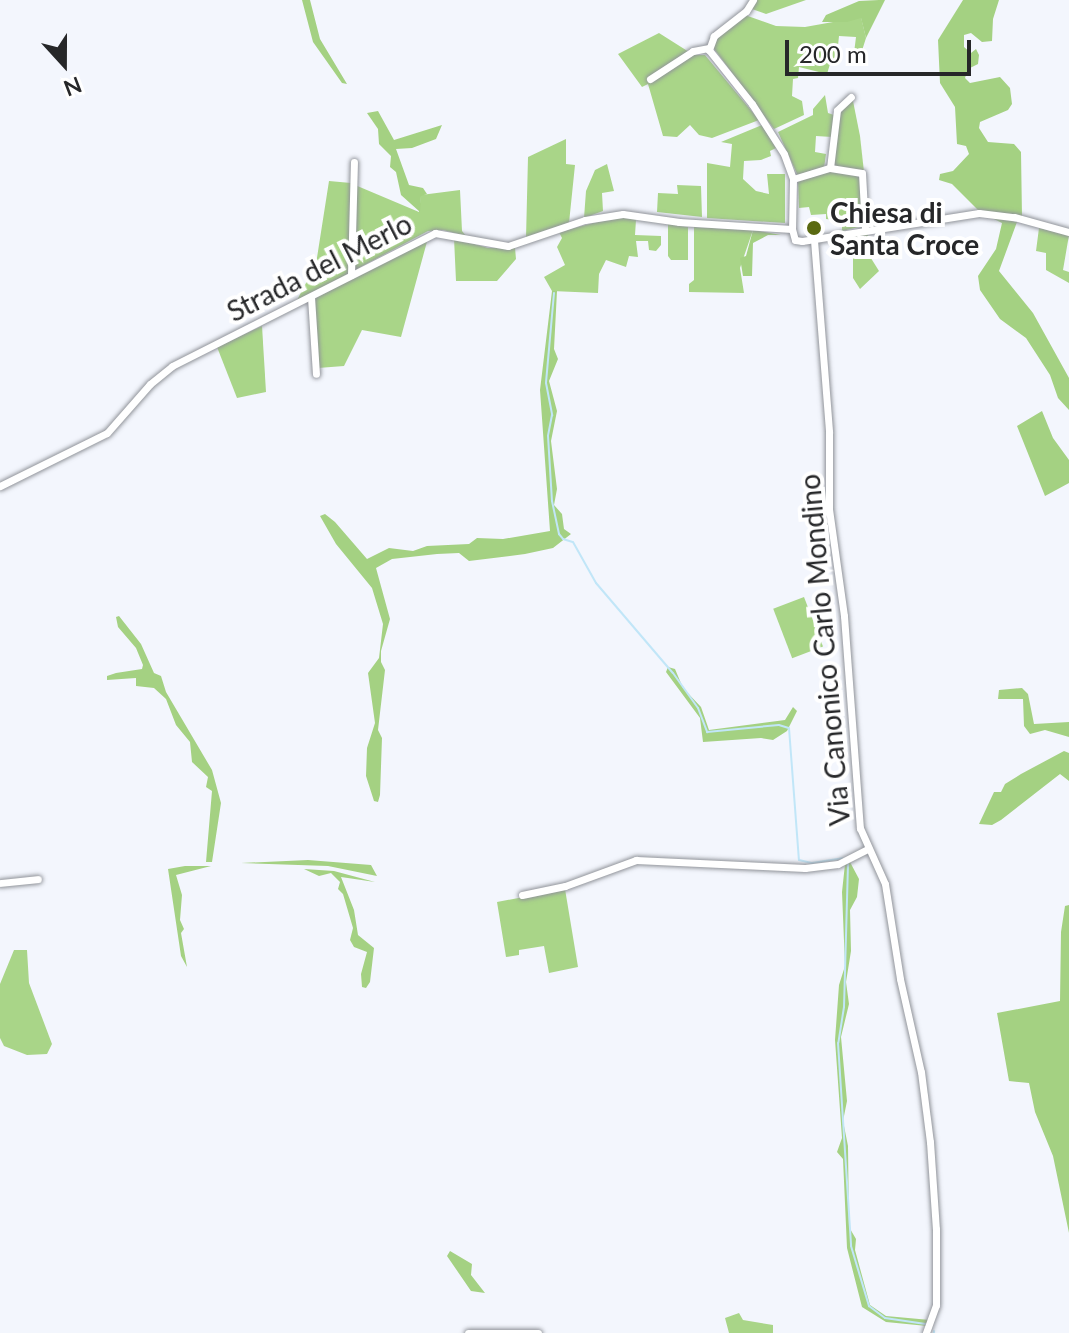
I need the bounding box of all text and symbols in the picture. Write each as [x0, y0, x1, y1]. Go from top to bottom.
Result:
north arrow [24, 24, 104, 104]
scale bar [789, 24, 975, 74]
text: 200 m [799, 39, 867, 68]
text: N [60, 71, 86, 103]
place label: Chiesa di Santa Croce [830, 195, 979, 261]
street label: Strada del Merlo [221, 206, 417, 328]
marker: Chiesa di Santa Croce [805, 219, 823, 237]
street label: Via Canonico Carlo Mondino [792, 473, 856, 827]

